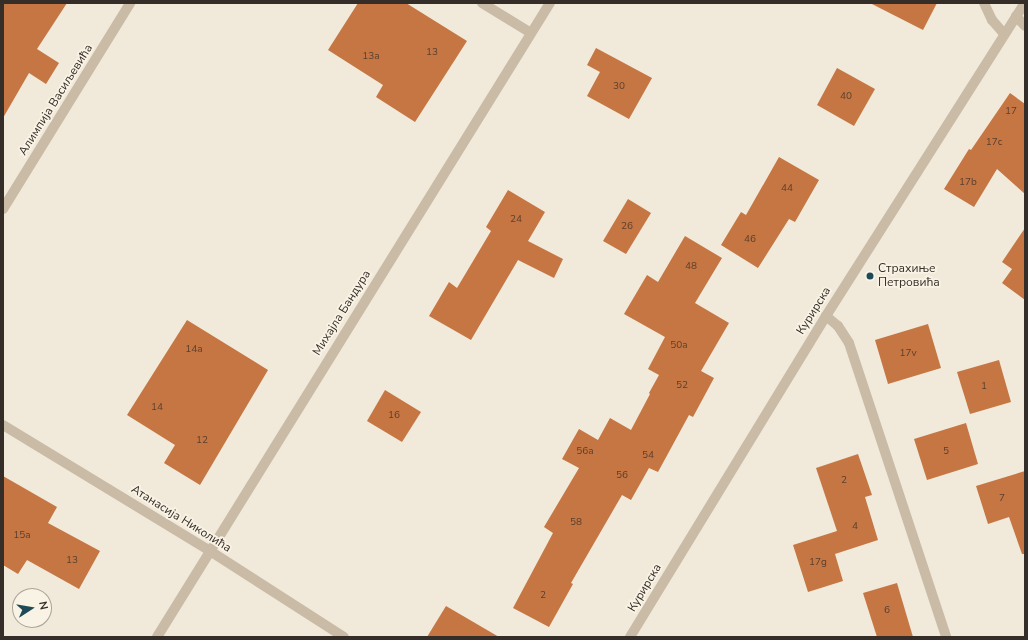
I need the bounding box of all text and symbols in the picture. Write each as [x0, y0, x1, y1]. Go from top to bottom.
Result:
street label: Алимпија Васиљевића [16, 42, 96, 158]
house number: 13 [426, 47, 438, 59]
house number: 13a [362, 51, 380, 63]
house number: 30 [613, 81, 625, 93]
house number: 40 [840, 91, 852, 103]
house number: 17 [1005, 106, 1017, 118]
house number: 17c [986, 137, 1002, 149]
house number: 17b [959, 177, 977, 189]
house number: 44 [781, 183, 793, 195]
house number: 24 [510, 214, 522, 226]
house number: 26 [621, 221, 633, 233]
house number: 46 [744, 234, 756, 246]
house number: 48 [685, 261, 697, 273]
place label: Страхиње Петровића [878, 262, 940, 290]
street label: Михајла Бандура [310, 268, 374, 358]
marker: Страхиње Петровића [865, 271, 875, 281]
street label: Курирска [794, 285, 834, 337]
house number: 50a [670, 340, 688, 352]
house number: 14a [185, 344, 203, 356]
house number: 17v [899, 348, 917, 360]
house number: 52 [676, 380, 688, 392]
house number: 1 [981, 381, 987, 393]
house number: 14 [151, 402, 163, 414]
house number: 16 [388, 410, 400, 422]
house number: 12 [196, 435, 208, 447]
house number: 56a [576, 446, 594, 458]
house number: 5 [943, 446, 949, 458]
house number: 54 [642, 450, 654, 462]
house number: 56 [616, 470, 628, 482]
house number: 2 [841, 475, 847, 487]
street label: Атанасија Николића [128, 482, 234, 556]
house number: 7 [999, 493, 1005, 505]
house number: 58 [570, 517, 582, 529]
house number: 4 [852, 521, 858, 533]
house number: 15a [13, 530, 31, 542]
house number: 13 [66, 555, 78, 567]
house number: 17g [809, 557, 827, 569]
street label: Курирска [625, 561, 665, 615]
north arrow [12, 588, 52, 628]
house number: 2 [540, 590, 546, 602]
text: N [35, 600, 51, 611]
house number: 6 [884, 605, 890, 617]

